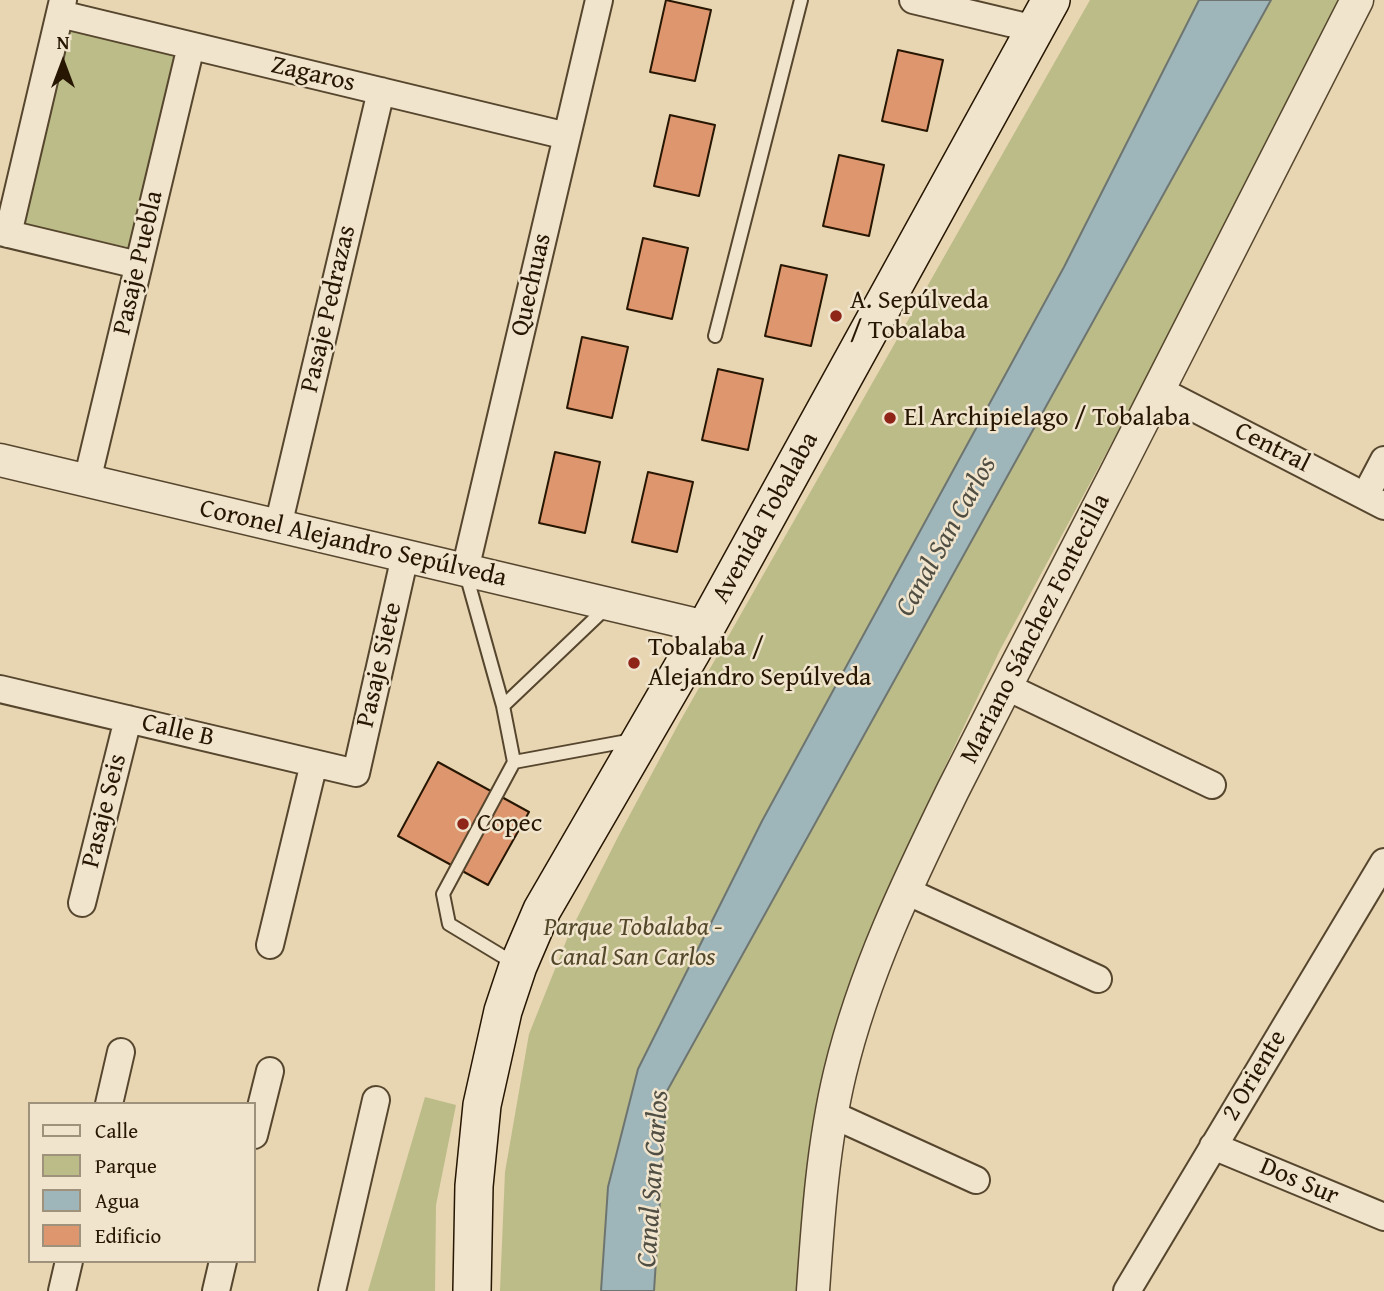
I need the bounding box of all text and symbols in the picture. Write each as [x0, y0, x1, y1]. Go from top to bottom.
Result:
north arrow [28, 28, 98, 98]
text: N [57, 28, 69, 56]
street label: Zagaros [268, 50, 358, 100]
street label: Pasaje Puebla [107, 188, 171, 338]
street label: Pasaje Pedrazas [295, 222, 363, 396]
street label: Quechuas [505, 231, 559, 339]
place label: A. Sepúlveda / Tobalaba [850, 285, 989, 346]
marker: A. Sepúlveda / Tobalaba [828, 308, 844, 324]
place label: El Archipielago / Tobalaba [904, 402, 1190, 434]
marker: El Archipielago / Tobalaba [882, 410, 898, 426]
street label: Central [1229, 416, 1315, 480]
street label: Avenida Tobalaba [706, 427, 826, 609]
water label: Canal San Carlos [889, 451, 1005, 623]
street label: Mariano Sánchez Fontecilla [954, 489, 1118, 769]
street label: Coronel Alejandro Sepúlveda [196, 493, 510, 595]
street label: Pasaje Siete [350, 599, 410, 731]
place label: Tobalaba / Alejandro Sepúlveda [648, 632, 871, 694]
marker: Tobalaba / Alejandro Sepúlveda [626, 655, 642, 671]
street label: Calle B [139, 708, 217, 754]
street label: Pasaje Seis [76, 751, 134, 871]
place label: Copec [477, 808, 542, 840]
marker: Copec [455, 816, 471, 832]
park label: Parque Tobalaba - Canal San Carlos [543, 912, 723, 974]
street label: 2 Oriente [1216, 1025, 1294, 1127]
water label: Canal San Carlos [631, 1089, 677, 1269]
legend [28, 1102, 256, 1263]
text: Calle [95, 1115, 138, 1146]
text: Parque [95, 1150, 157, 1181]
street label: Dos Sur [1255, 1152, 1343, 1212]
text: Agua [95, 1185, 139, 1216]
text: Edificio [95, 1220, 161, 1251]

